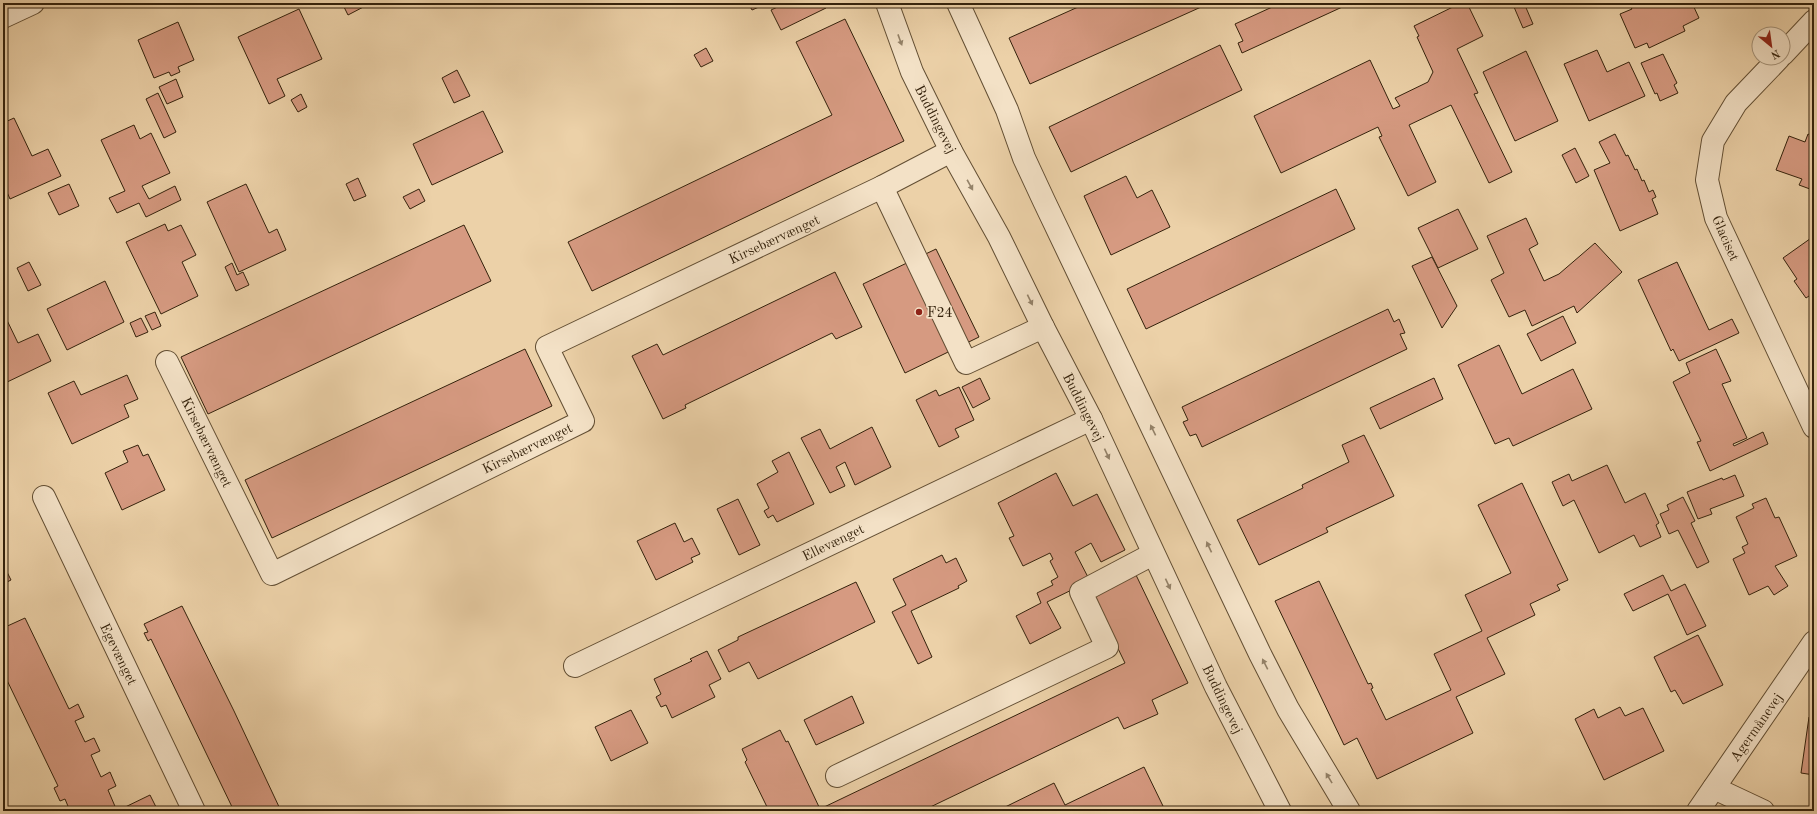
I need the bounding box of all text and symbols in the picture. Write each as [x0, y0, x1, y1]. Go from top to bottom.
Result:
north arrow [1751, 26, 1791, 66]
one-way arrow [898, 34, 904, 46]
text: N [1768, 47, 1781, 61]
street label: Buddingevej [912, 83, 958, 156]
one-way arrow [967, 179, 973, 191]
street label: Kirsebærvænget [727, 213, 822, 267]
street label: Glaciset [1709, 214, 1741, 263]
one-way arrow [1027, 295, 1033, 306]
place label: F24 [927, 306, 953, 320]
marker: F24 [914, 307, 924, 317]
street label: Buddingevej [1060, 371, 1106, 444]
street label: Kirsebærvænget [178, 395, 234, 490]
street label: Kirsebærvænget [480, 421, 575, 477]
one-way arrow [1150, 424, 1156, 436]
one-way arrow [1104, 448, 1110, 460]
street label: Ellevænget [800, 522, 867, 564]
one-way arrow [1206, 541, 1212, 553]
one-way arrow [1165, 579, 1171, 590]
street label: Egevænget [97, 621, 139, 688]
one-way arrow [1262, 659, 1268, 670]
street label: Buddingevej [1199, 663, 1245, 736]
street label: Agermånevej [1728, 691, 1786, 764]
one-way arrow [1326, 772, 1333, 784]

